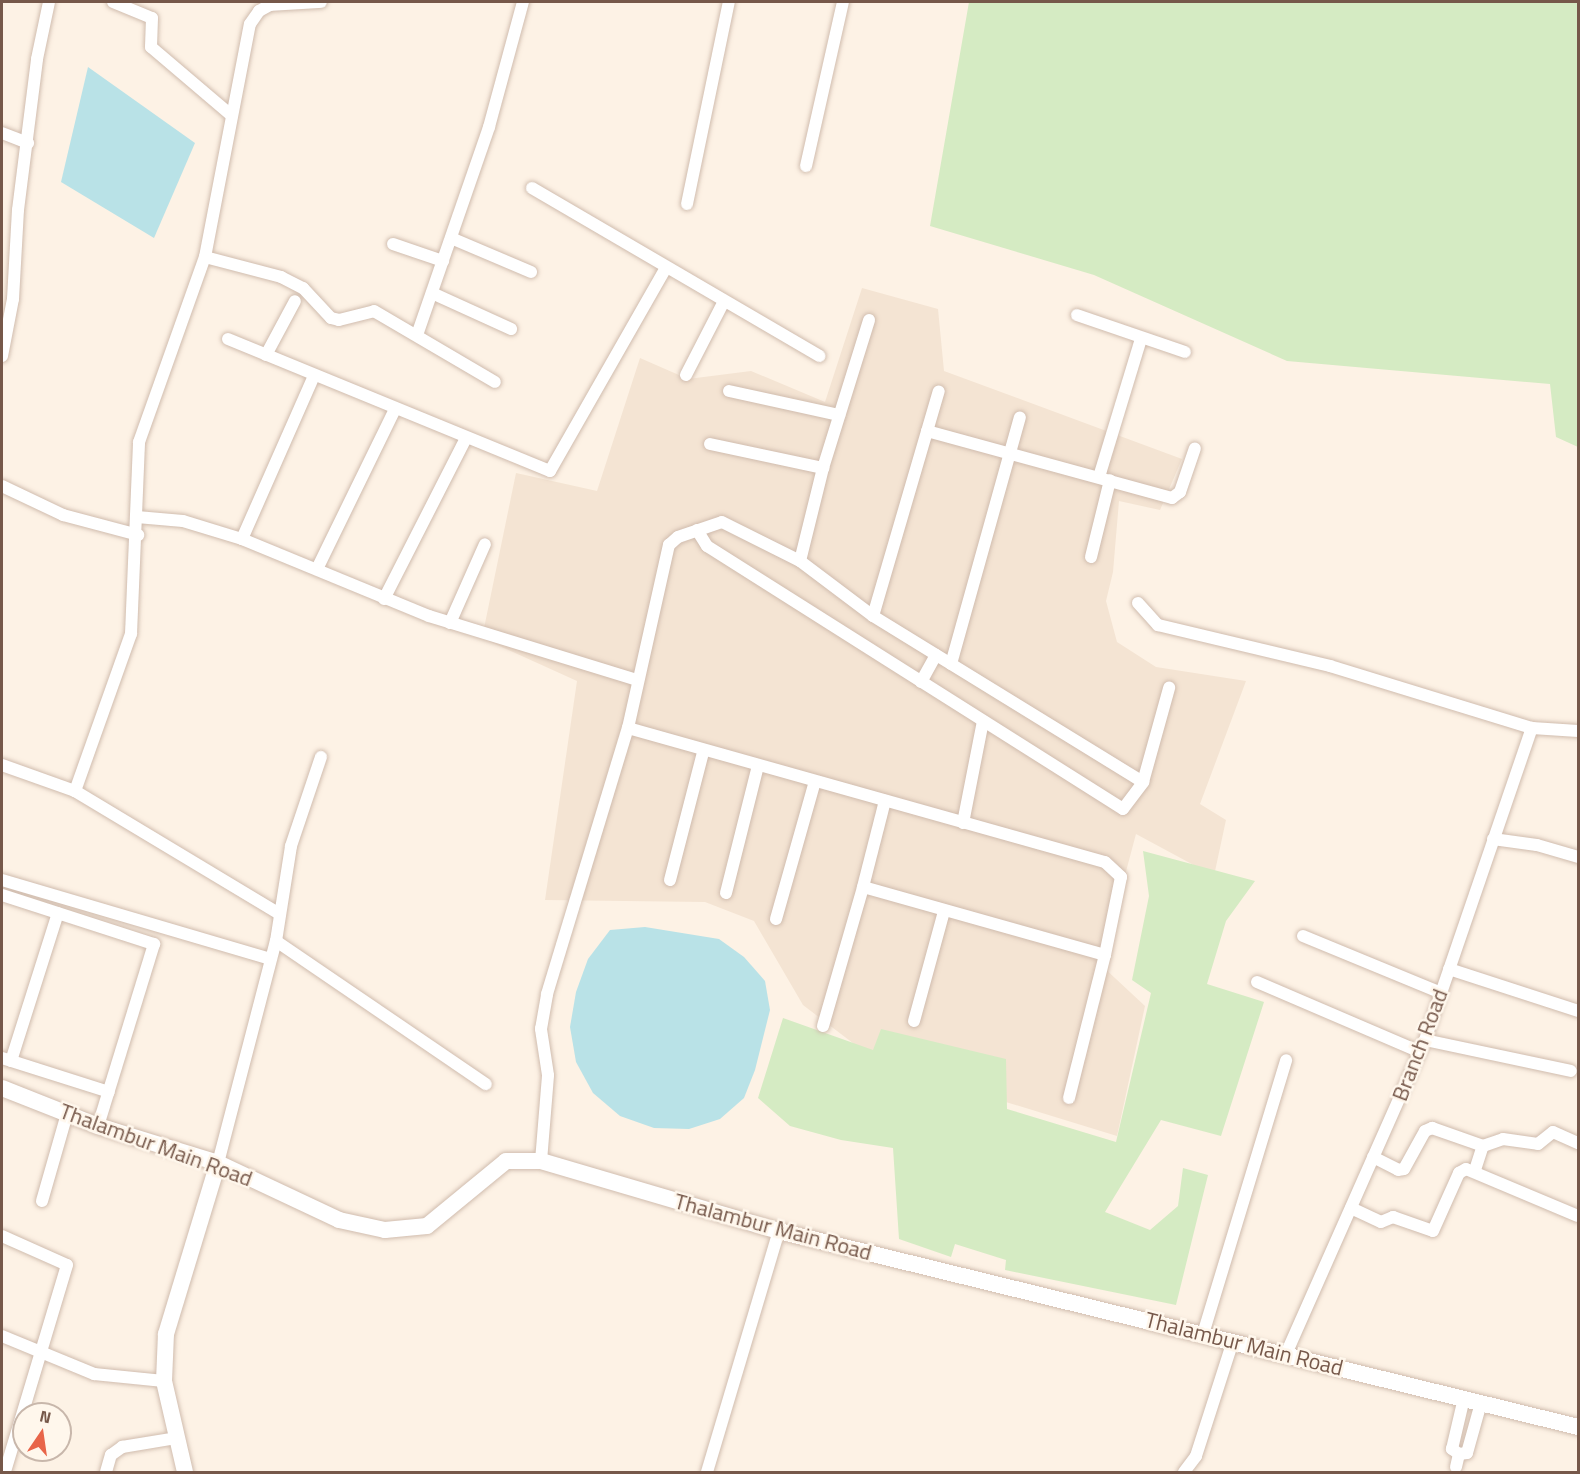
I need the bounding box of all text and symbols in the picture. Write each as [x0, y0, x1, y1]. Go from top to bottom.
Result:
street label: Branch Road [1387, 985, 1453, 1105]
street label: Thalambur Main Road [56, 1098, 256, 1192]
street label: Thalambur Main Road [671, 1188, 875, 1266]
street label: Thalambur Main Road [1142, 1307, 1346, 1381]
north arrow [12, 1402, 72, 1462]
text: N [37, 1403, 54, 1429]

